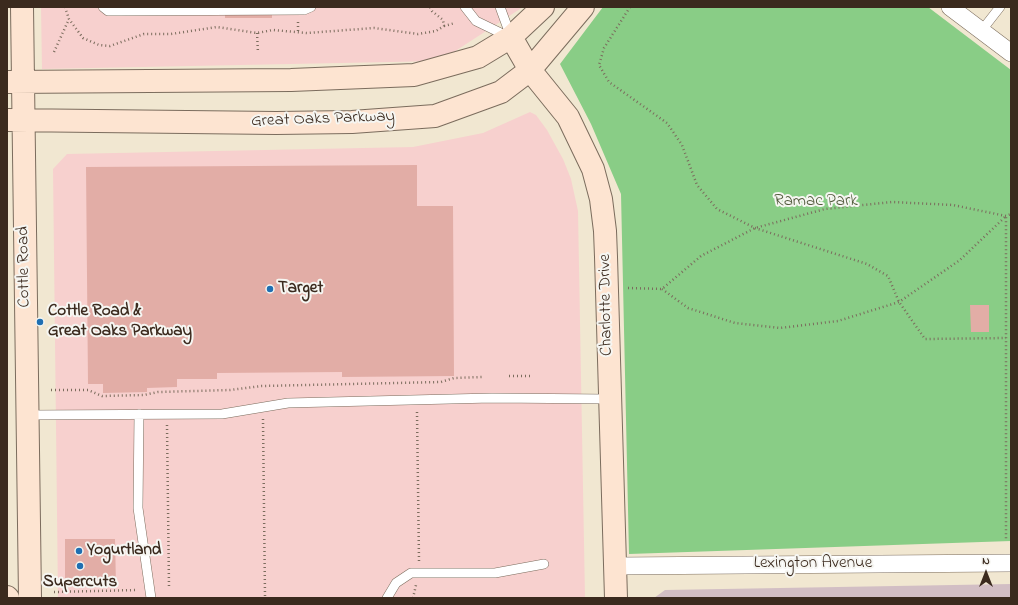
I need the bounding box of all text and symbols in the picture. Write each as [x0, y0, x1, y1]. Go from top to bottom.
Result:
street label: Great Oaks Parkway [251, 107, 395, 133]
park label: Ramac Park [774, 192, 858, 212]
street label: Cottle Road [14, 226, 36, 308]
street label: Charlotte Drive [596, 254, 618, 356]
place label: Target [278, 279, 323, 299]
marker: Target [265, 284, 275, 294]
place label: Cottle Road & Great Oaks Parkway [48, 302, 192, 342]
marker: Cottle Road & Great Oaks Parkway [35, 317, 45, 327]
place label: Yogurtland [87, 541, 161, 561]
marker: Yogurtland [74, 546, 84, 556]
north arrow [966, 553, 1006, 593]
text: N [982, 553, 990, 569]
street label: Lexington Avenue [754, 554, 872, 574]
marker: Supercuts [75, 561, 85, 571]
place label: Supercuts [43, 573, 117, 593]

